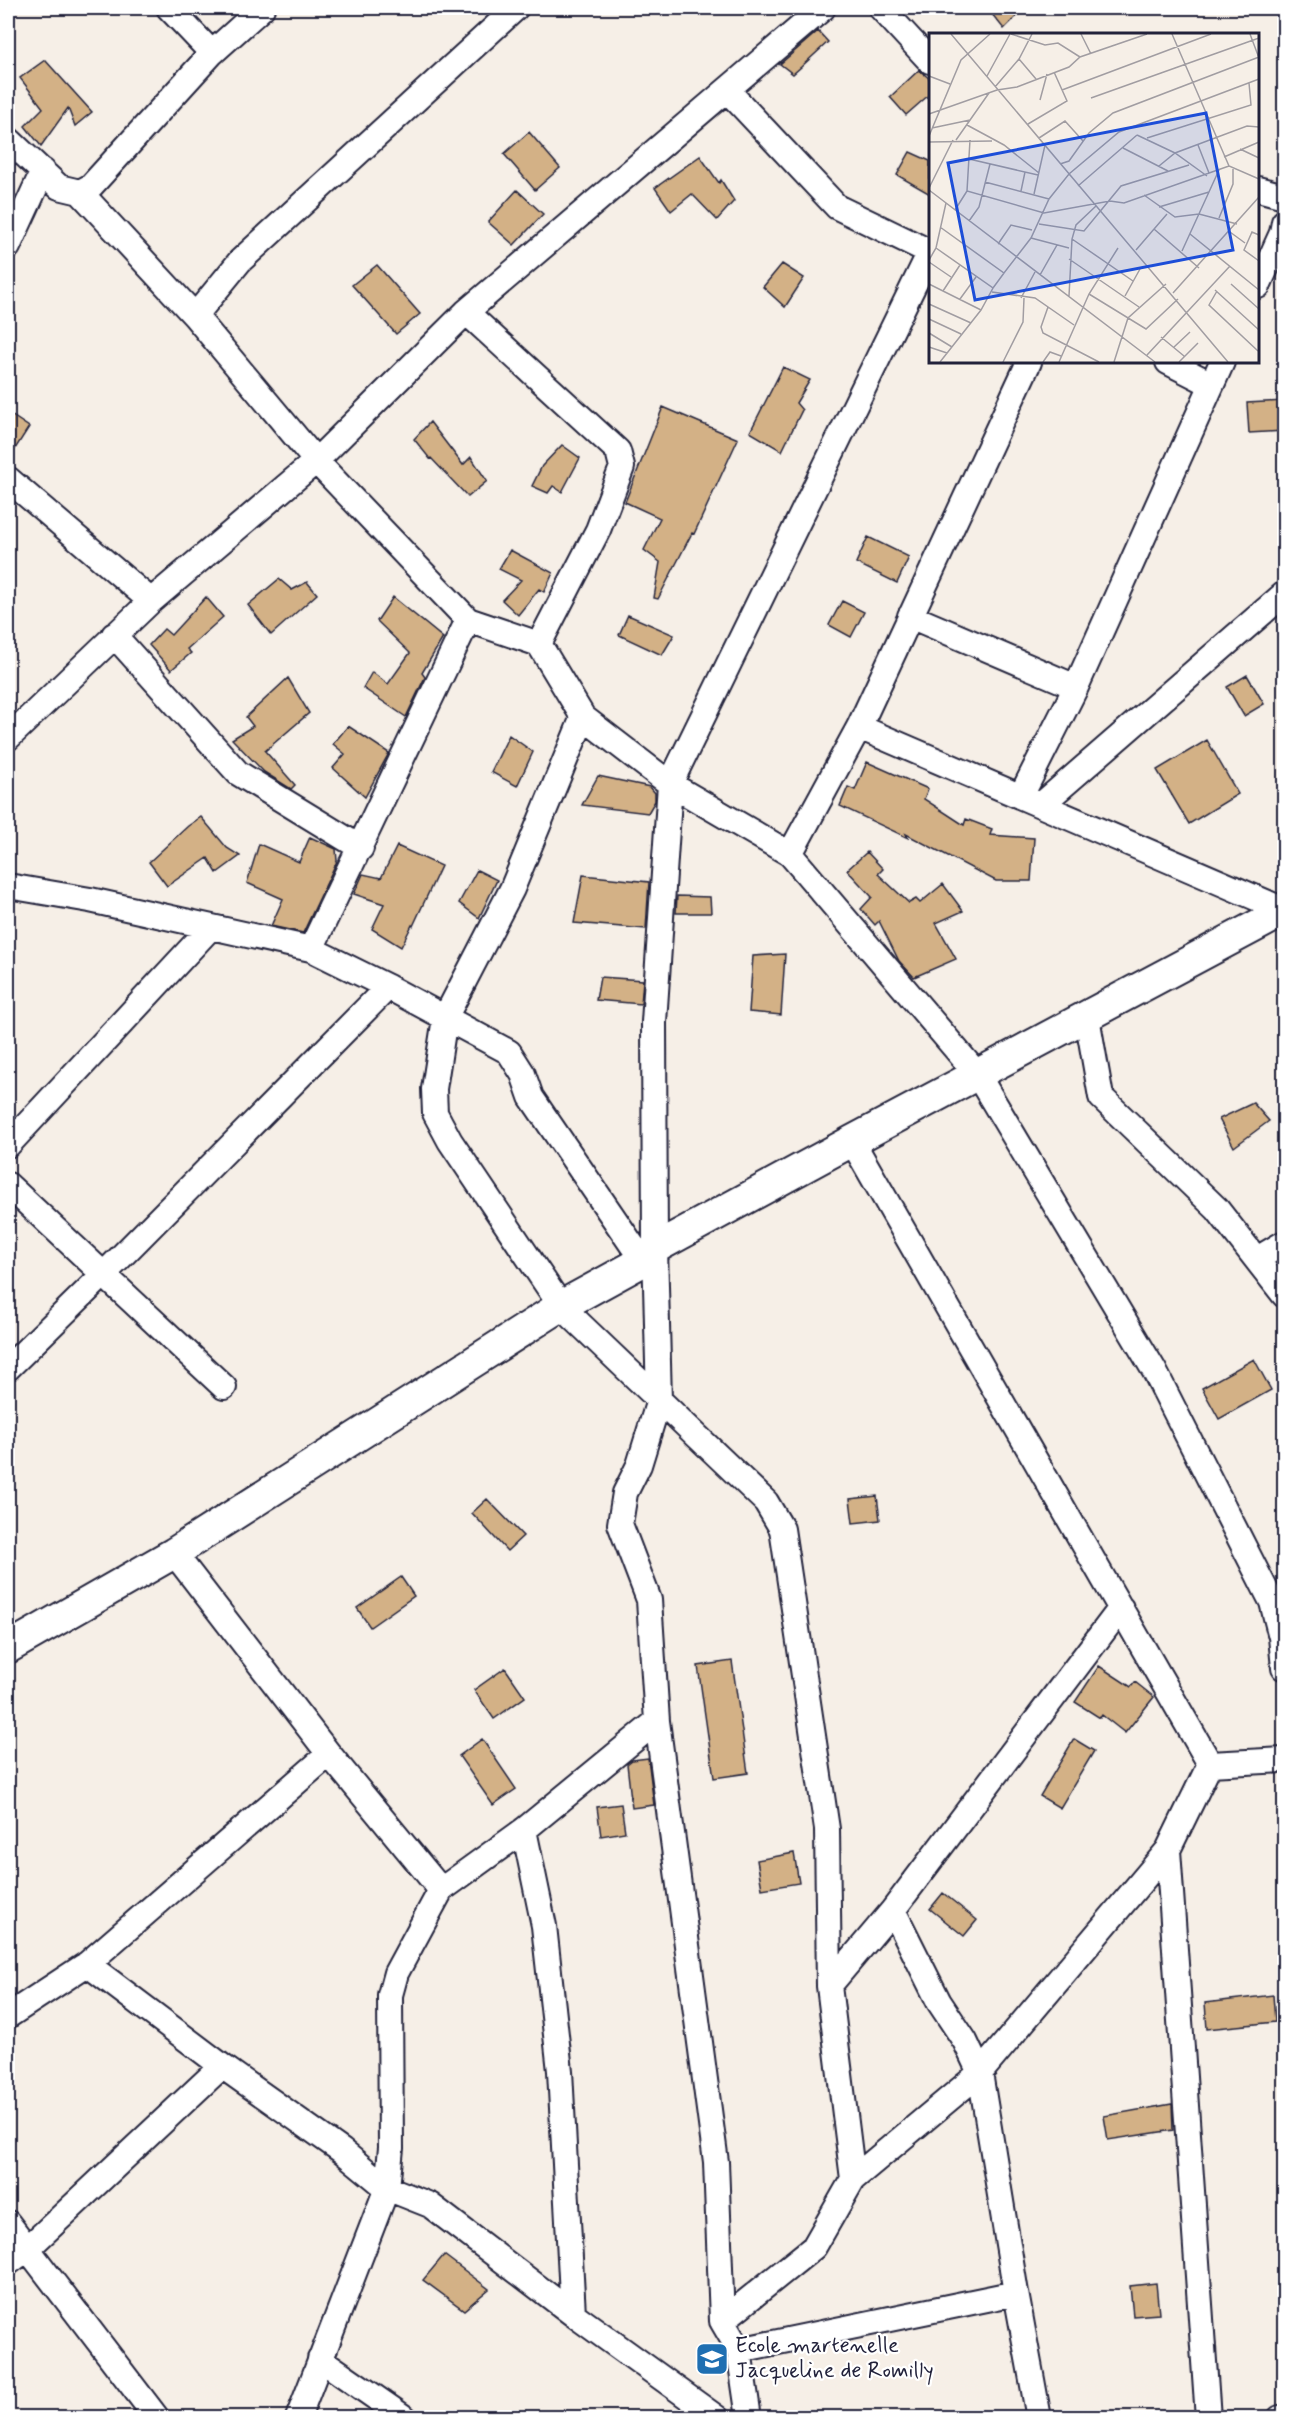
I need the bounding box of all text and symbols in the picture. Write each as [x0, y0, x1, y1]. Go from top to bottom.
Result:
inset map [929, 33, 1259, 363]
place label: Ecole martenelle Jacqueline de Romilly [735, 2332, 934, 2385]
school or university icon: Ecole martenelle Jacqueline de Romilly [694, 2341, 730, 2377]

